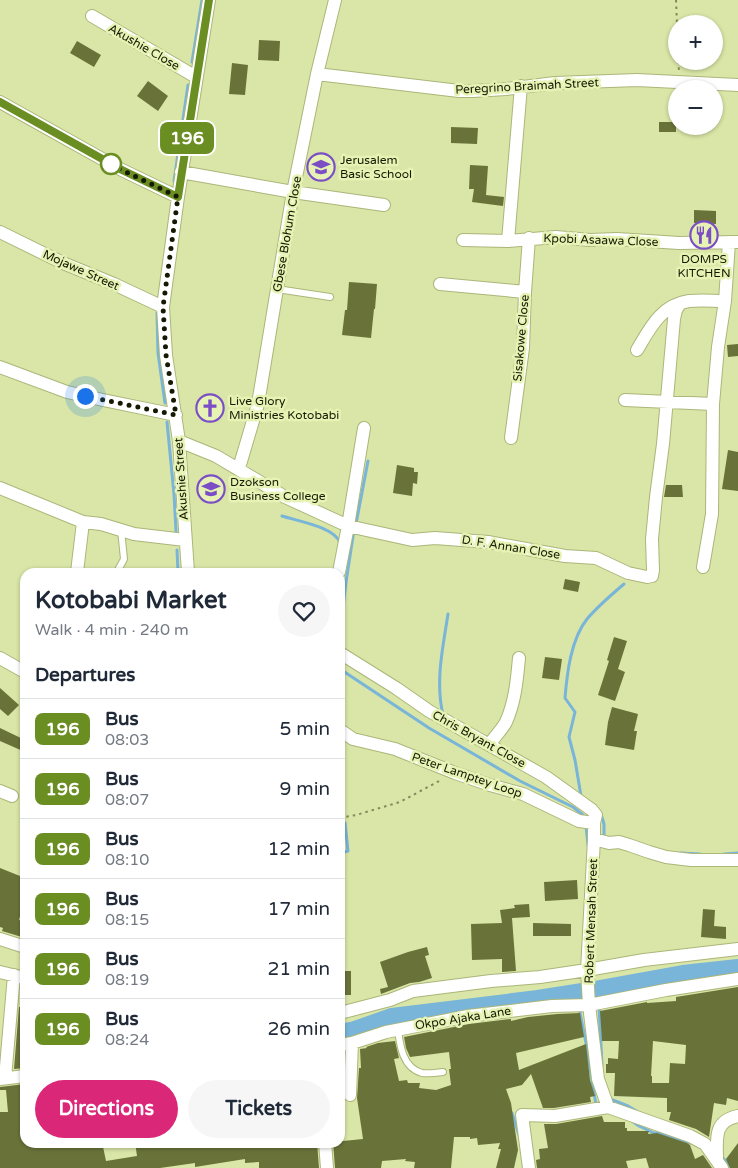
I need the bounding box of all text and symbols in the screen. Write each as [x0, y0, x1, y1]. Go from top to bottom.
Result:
map controls [668, 15, 723, 135]
button: + [668, 15, 723, 70]
street label: Akushie Close [106, 21, 182, 73]
street label: Peregrino Braimah Street [455, 75, 600, 97]
button: − [668, 80, 723, 135]
line badge: 196 [158, 122, 216, 154]
text: 196 [170, 127, 204, 149]
school or university icon: Jerusalem Basic School [306, 152, 336, 182]
unlabelled marker [100, 153, 122, 175]
place label: Jerusalem Basic School [340, 153, 412, 181]
street label: Gbese Blohum Close [270, 175, 304, 293]
restaurant icon: DOMPS KITCHEN [689, 220, 719, 250]
street label: Kpobi Asaawa Close [543, 231, 659, 249]
street label: Mojawe Street [41, 247, 122, 293]
place label: DOMPS KITCHEN [677, 252, 731, 280]
street label: Sisakowe Close [510, 294, 532, 382]
your location [73, 384, 98, 409]
church icon: Live Glory Ministries Kotobabi [195, 393, 225, 423]
place label: Live Glory Ministries Kotobabi [229, 394, 339, 422]
street label: Akushie Street [171, 437, 191, 521]
school or university icon: Dzokson Business College [196, 474, 226, 504]
place label: Dzokson Business College [230, 475, 326, 503]
street label: D. F. Annan Close [461, 532, 561, 562]
button: heart [278, 585, 330, 637]
text: Kotobabi Market [35, 586, 227, 615]
text: Walk · 4 min · 240 m [35, 620, 189, 640]
text: Departures [35, 664, 135, 686]
text: Bus [105, 708, 139, 730]
street label: Chris Bryant Close [430, 708, 528, 770]
text: 196 [46, 718, 79, 740]
text: 5 min [279, 718, 330, 740]
text: 08:03 [105, 730, 149, 750]
street label: Peter Lamptey Loop [410, 750, 524, 800]
text: Bus [105, 768, 139, 790]
text: 196 [46, 778, 79, 800]
text: 9 min [279, 778, 330, 800]
text: 08:07 [105, 790, 149, 810]
text: Bus [105, 828, 139, 850]
text: 196 [46, 838, 79, 860]
text: 12 min [267, 838, 330, 860]
text: 08:10 [105, 850, 149, 870]
street label: Robert Mensah Street [582, 858, 600, 984]
text: Bus [105, 888, 139, 910]
text: 196 [46, 898, 79, 920]
text: 17 min [267, 898, 330, 920]
text: 08:15 [105, 910, 149, 930]
text: Bus [105, 948, 139, 970]
text: 196 [46, 958, 79, 980]
text: 21 min [267, 958, 330, 980]
text: 08:19 [105, 970, 149, 990]
street label: Okpo Ajaka Lane [414, 1003, 512, 1032]
text: Bus [105, 1008, 139, 1030]
text: 196 [46, 1018, 79, 1040]
text: 26 min [267, 1018, 330, 1040]
text: 08:24 [105, 1030, 149, 1050]
button: Directions [35, 1080, 178, 1138]
button: Tickets [188, 1080, 330, 1138]

